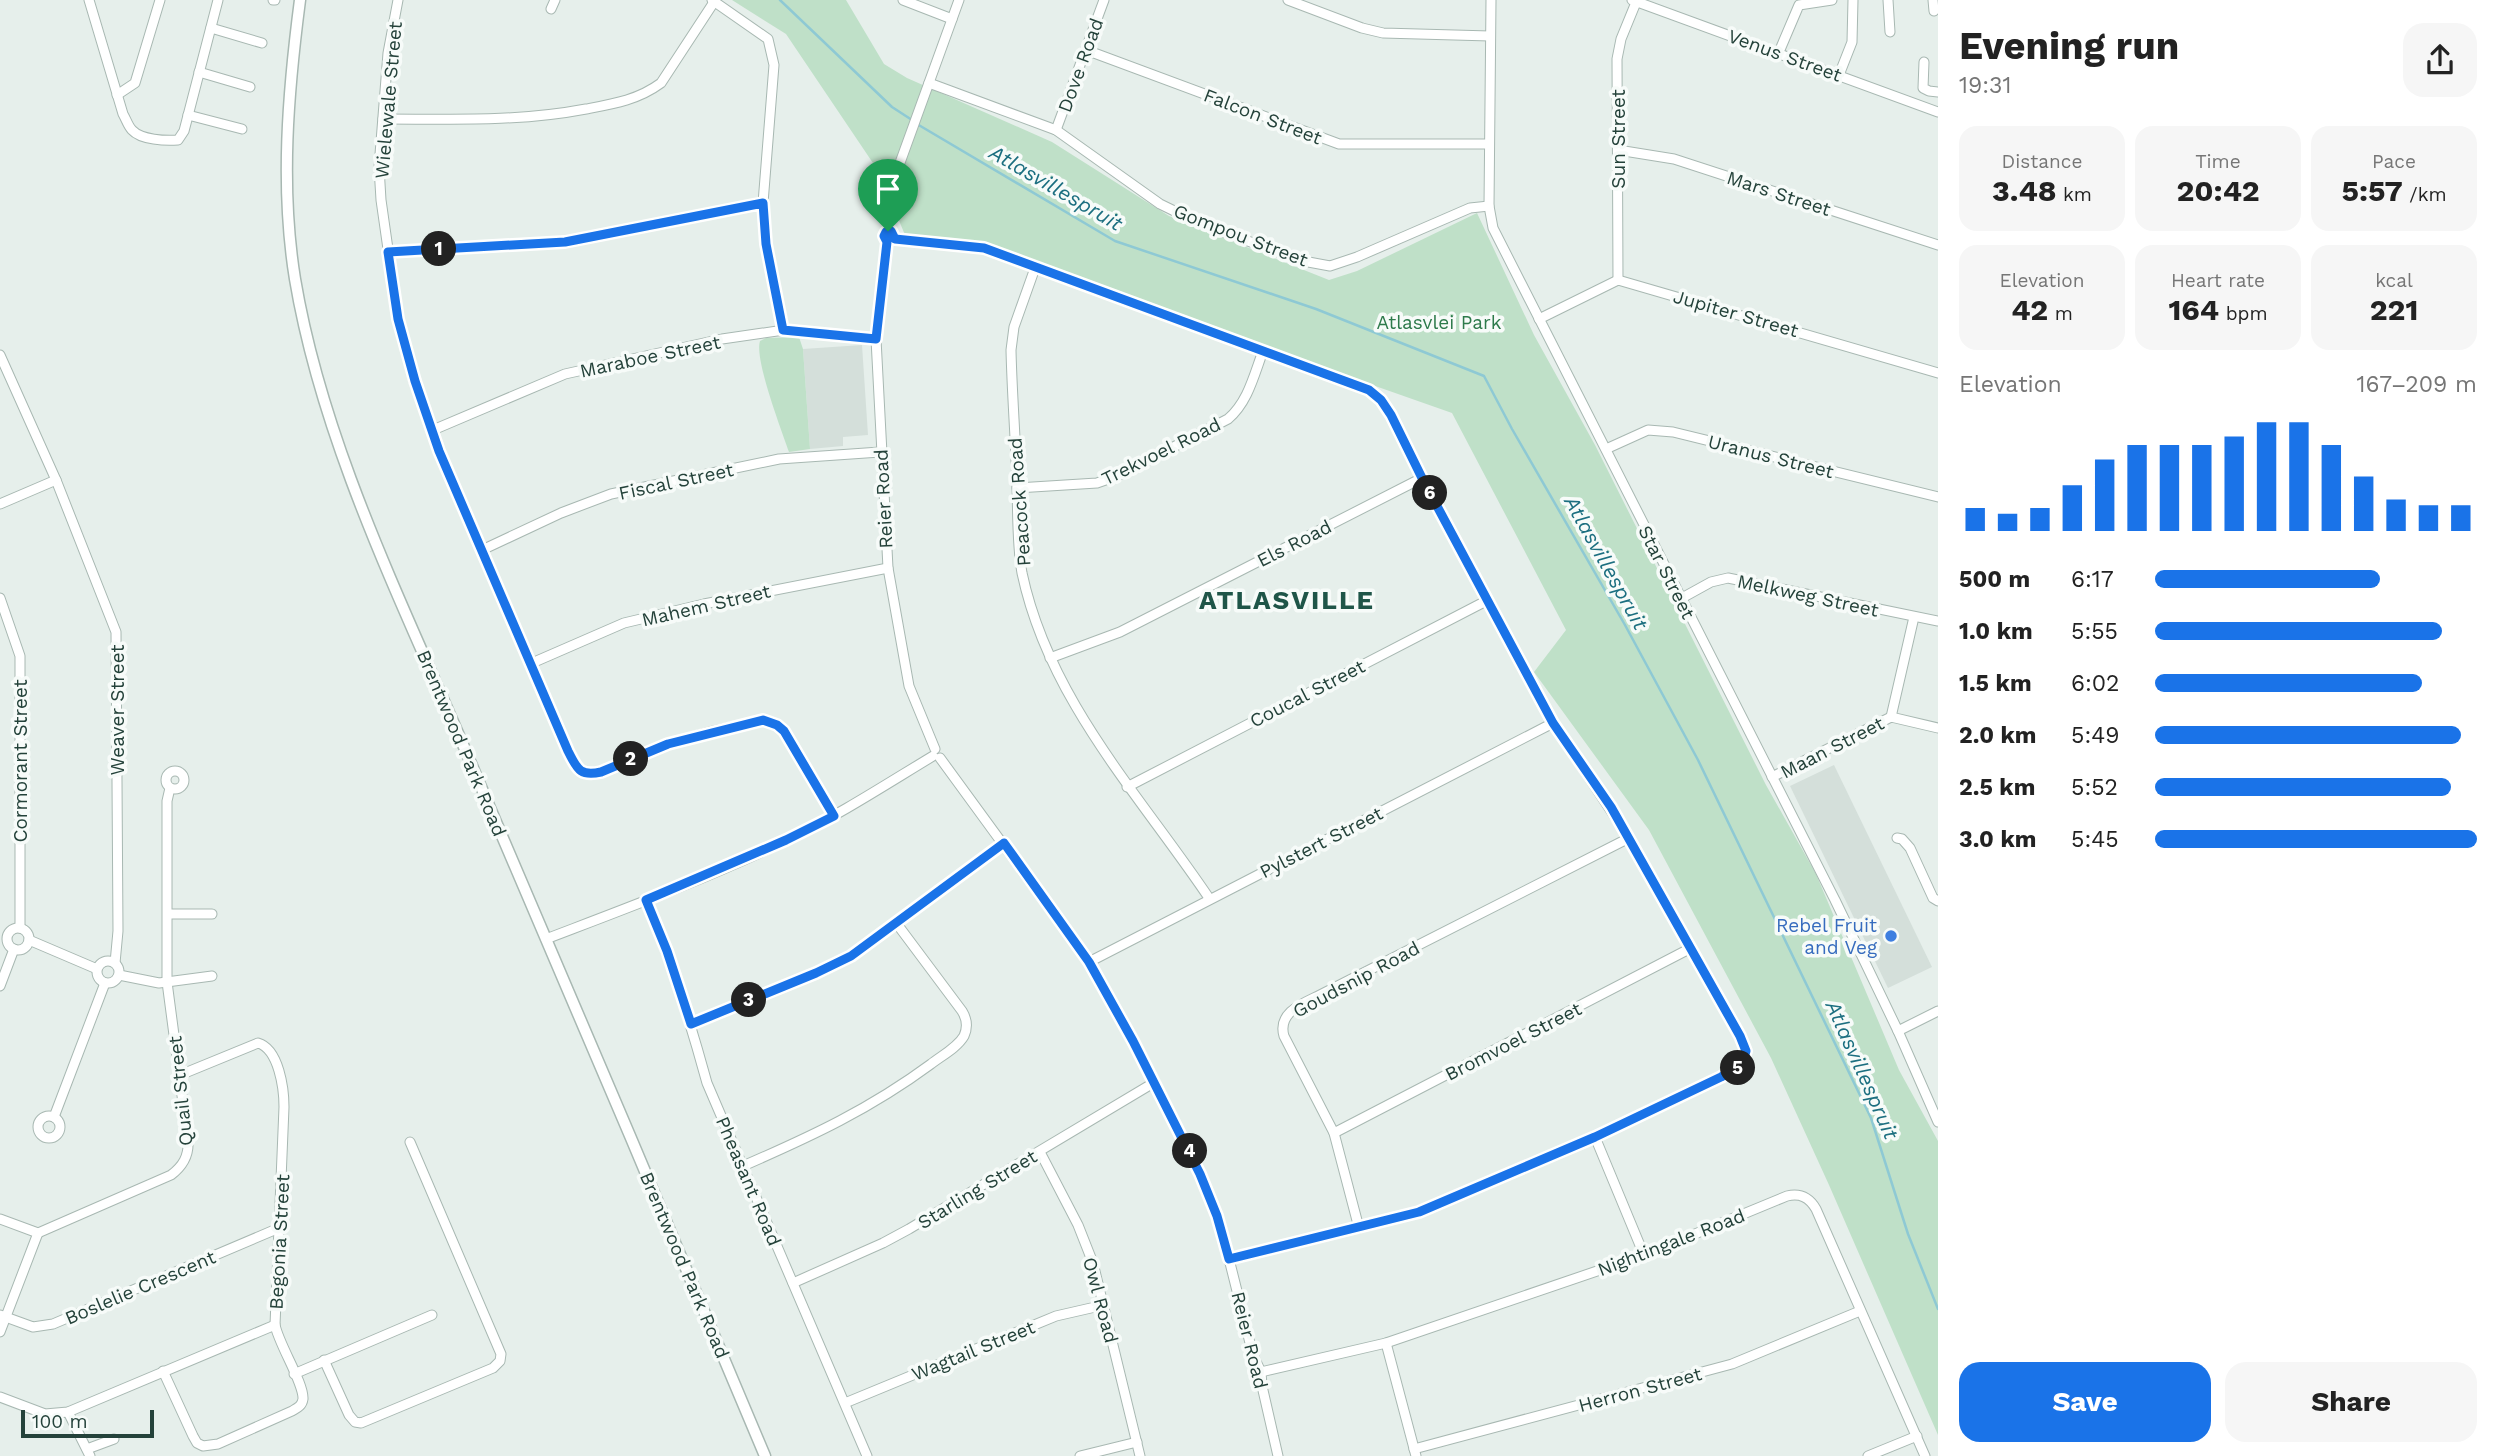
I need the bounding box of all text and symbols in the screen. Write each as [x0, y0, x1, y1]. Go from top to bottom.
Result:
street label: Dove Road [1053, 15, 1108, 116]
street label: Wielewale Street [370, 20, 407, 180]
button: share [2403, 23, 2477, 97]
street label: Venus Street [1725, 24, 1845, 87]
text: Evening run [1959, 24, 2179, 68]
text: 19:31 [1959, 72, 2011, 99]
street label: Falcon Street [1201, 83, 1325, 150]
street label: Sun Street [1607, 89, 1630, 189]
water label: Atlasvillespruit [984, 139, 1128, 236]
text: Distance [2002, 150, 2082, 173]
text: Time [2195, 150, 2241, 173]
text: Pace [2372, 150, 2416, 173]
pin [858, 159, 918, 231]
street label: Mars Street [1724, 166, 1834, 221]
icon: arrive [869, 170, 907, 208]
text: 3.48 [1992, 173, 2057, 208]
text: 20:42 [2176, 173, 2260, 208]
text: 5:57 [2341, 173, 2403, 208]
text: km [2057, 183, 2092, 206]
text: /km [2403, 183, 2447, 206]
street label: Gompou Street [1170, 199, 1311, 272]
pin: 1 [422, 232, 457, 266]
text: 1 [434, 237, 443, 260]
text: Elevation [2000, 269, 2084, 292]
text: Heart rate [2171, 269, 2265, 292]
text: kcal [2375, 269, 2413, 292]
street label: Jupiter Street [1671, 285, 1801, 342]
text: 42 [2011, 292, 2048, 327]
text: 164 [2168, 292, 2219, 327]
text: 221 [2370, 292, 2418, 327]
text: m [2048, 302, 2073, 325]
text: bpm [2219, 302, 2268, 325]
park label: Atlasvlei Park [1376, 311, 1502, 334]
street label: Maraboe Street [578, 330, 722, 383]
text: Elevation [1959, 371, 2062, 398]
text: 167–209 m [2357, 371, 2477, 398]
street label: Trekvoel Road [1098, 413, 1225, 490]
street label: Uranus Street [1706, 430, 1836, 483]
street label: Peacock Road [1004, 437, 1035, 567]
street label: Reier Road [869, 449, 898, 549]
street label: Fiscal Street [617, 458, 736, 505]
pin: 6 [1412, 476, 1448, 510]
text: 6 [1424, 481, 1435, 504]
water label: Atlasvillespruit [1559, 491, 1654, 635]
street label: Els Road [1253, 515, 1335, 572]
street label: Star Street [1633, 522, 1700, 623]
text: 500 m [1959, 566, 2030, 593]
text: 6:17 [2071, 566, 2114, 593]
street label: Melkweg Street [1735, 569, 1881, 622]
street label: Mahem Street [640, 579, 773, 631]
district label: ATLASVILLE [1199, 585, 1375, 615]
text: 1.0 km [1959, 618, 2033, 645]
text: 5:55 [2071, 618, 2118, 645]
street label: Weaver Street [106, 645, 129, 775]
street label: Brentwood Park Road [412, 646, 511, 840]
street label: Coucal Street [1246, 654, 1369, 732]
text: 1.5 km [1959, 670, 2032, 697]
text: 6:02 [2071, 670, 2120, 697]
street label: Cormorant Street [9, 679, 32, 843]
street label: Maan Street [1777, 712, 1888, 783]
text: 2.0 km [1959, 722, 2037, 749]
text: 5:49 [2071, 722, 2119, 749]
pin: 2 [614, 742, 648, 776]
text: 2 [625, 747, 636, 770]
text: 2.5 km [1959, 774, 2035, 801]
text: 5:52 [2071, 774, 2118, 801]
street label: Pylstert Street [1256, 802, 1387, 883]
text: 3.0 km [1959, 826, 2036, 853]
text: 5:45 [2071, 826, 2119, 853]
place label: Rebel Fruit and Veg [1776, 914, 1878, 959]
marker: Rebel Fruit and Veg [1883, 928, 1899, 944]
street label: Goudsnip Road [1289, 936, 1424, 1023]
pin: 3 [732, 982, 766, 1018]
text: 3 [743, 988, 754, 1011]
water label: Atlasvillespruit [1820, 996, 1904, 1144]
street label: Bromvoel Street [1441, 997, 1585, 1086]
street label: Quail Street [163, 1035, 198, 1147]
pin: 5 [1720, 1050, 1756, 1086]
text: 5 [1732, 1056, 1743, 1079]
street label: Pheasant Road [711, 1113, 786, 1249]
pin: 4 [1172, 1134, 1208, 1168]
text: 4 [1183, 1139, 1196, 1162]
street label: Starling Street [913, 1145, 1041, 1234]
street label: Brentwood Park Road [635, 1168, 734, 1362]
street label: Begonia Street [264, 1174, 295, 1310]
street label: Nightingale Road [1594, 1204, 1748, 1281]
street label: Boslelie Crescent [61, 1245, 219, 1330]
street label: Owl Road [1078, 1255, 1123, 1346]
street label: Reier Road [1226, 1289, 1273, 1391]
street label: Wagtail Street [908, 1315, 1038, 1386]
street label: Herron Street [1576, 1362, 1704, 1417]
button: Save [1959, 1362, 2211, 1442]
button: Share [2225, 1362, 2477, 1442]
scale bar [21, 1407, 154, 1439]
text: 100 m [32, 1410, 88, 1433]

